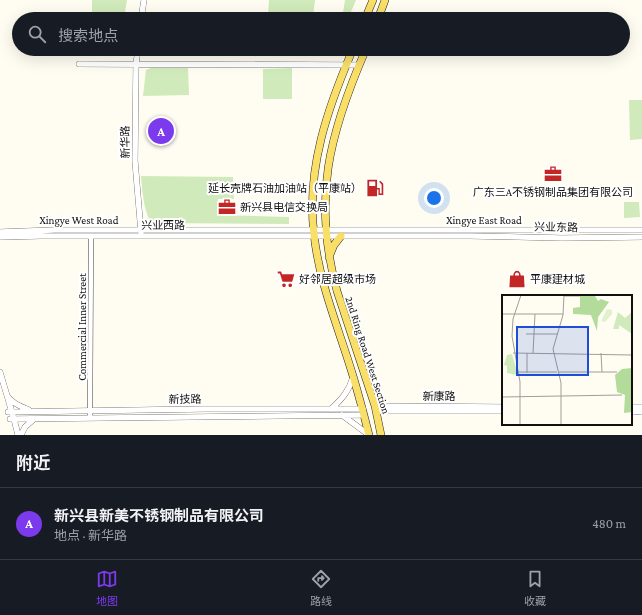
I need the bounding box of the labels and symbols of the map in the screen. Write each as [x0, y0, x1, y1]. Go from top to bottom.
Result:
pin: A [148, 116, 174, 146]
street label: 新华路 [119, 125, 131, 159]
office icon: 广东三A不锈钢制品集团有限公司 [543, 164, 563, 184]
fuel station icon: 延长壳牌石油加油站（平康站） [365, 178, 385, 198]
place label: 延长壳牌石油加油站（平康站） [208, 182, 362, 194]
place label: 广东三A不锈钢制品集团有限公司 [473, 186, 633, 198]
your location [424, 188, 444, 208]
office icon: 新兴县电信交换局 [217, 197, 237, 217]
place label: 新兴县电信交换局 [240, 201, 328, 213]
street label: Xingye West Road [39, 214, 119, 227]
street label: Xingye East Road [446, 214, 522, 227]
street label: 兴业西路 [141, 219, 185, 231]
street label: 兴业东路 [534, 221, 578, 233]
supermarket icon: 好邻居超级市场 [276, 269, 296, 289]
shop icon: 平康建材城 [507, 269, 527, 289]
street label: Commercial Inner Street [76, 273, 88, 381]
place label: 好邻居超级市场 [299, 273, 376, 285]
place label: 平康建材城 [530, 273, 585, 285]
street label: 2nd Ring Road West Section [342, 295, 393, 416]
inset map [502, 295, 632, 425]
street label: 新康路 [423, 390, 456, 402]
street label: 新技路 [168, 393, 202, 405]

